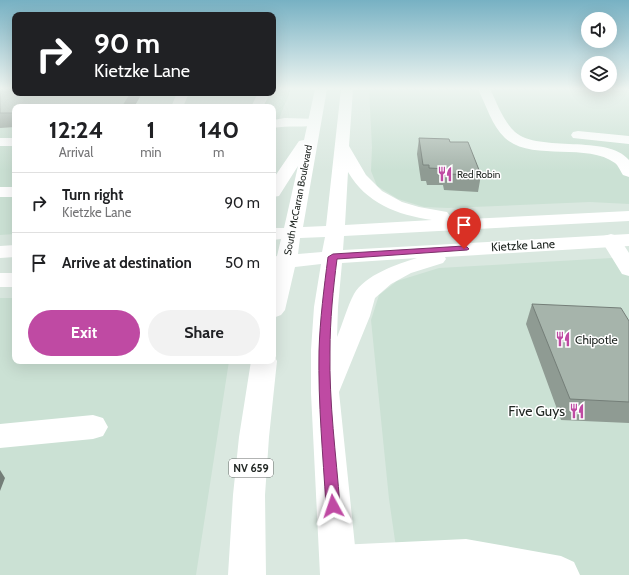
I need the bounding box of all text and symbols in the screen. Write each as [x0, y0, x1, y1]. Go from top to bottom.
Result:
map controls [581, 12, 617, 92]
button: sound [581, 12, 617, 48]
text: 90 m [94, 26, 160, 60]
icon: right [28, 28, 80, 80]
button: layers [581, 56, 617, 92]
text: Kietzke Lane [94, 60, 190, 82]
text: 12:24 [49, 115, 103, 144]
text: 1 [146, 115, 155, 144]
text: 140 [198, 115, 239, 144]
text: Arrival [59, 144, 93, 160]
text: min [140, 144, 162, 160]
text: m [213, 144, 224, 160]
street label: South McCarran Boulevard [281, 144, 315, 256]
restaurant icon: Red Robin [436, 165, 454, 183]
place label: Red Robin [457, 168, 501, 181]
text: Turn right [62, 186, 123, 204]
icon: right [28, 192, 50, 214]
text: 90 m [224, 194, 260, 212]
text: Kietzke Lane [62, 204, 131, 220]
pin [447, 208, 481, 249]
icon: arrive [453, 214, 475, 236]
street label: Kietzke Lane [491, 236, 555, 254]
icon: arrive [28, 252, 50, 274]
text: Arrive at destination [62, 254, 192, 272]
text: 50 m [225, 254, 260, 272]
button: Exit [28, 310, 140, 356]
button: Share [148, 310, 260, 356]
restaurant icon: Chipotle [554, 330, 572, 348]
place label: Chipotle [575, 332, 618, 347]
place label: Five Guys [508, 402, 565, 420]
restaurant icon: Five Guys [568, 402, 586, 420]
road number: NV 659 [229, 459, 273, 477]
position arrow [312, 485, 354, 527]

